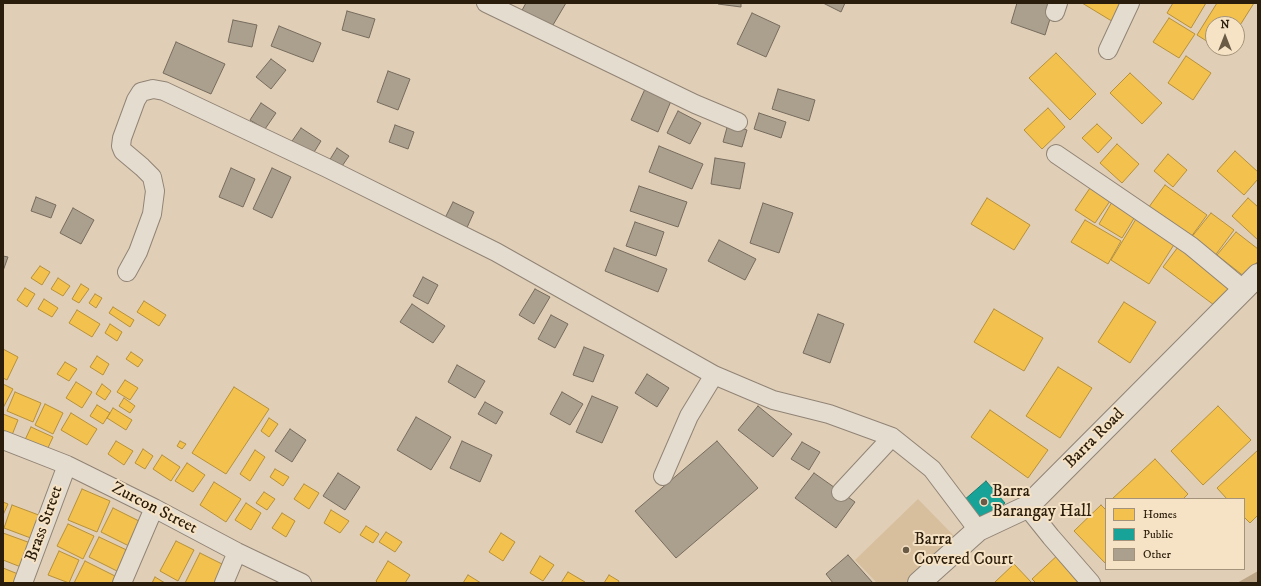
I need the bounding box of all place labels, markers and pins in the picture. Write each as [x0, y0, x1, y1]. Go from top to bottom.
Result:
place label: Barra Barangay Hall [992, 482, 1091, 522]
marker: Barra Barangay Hall [979, 497, 989, 507]
place label: Barra Covered Court [914, 530, 1013, 570]
marker: Barra Covered Court [901, 545, 911, 555]

